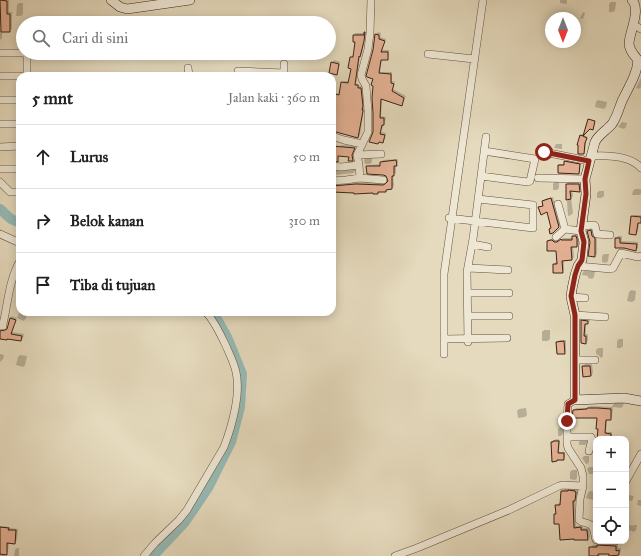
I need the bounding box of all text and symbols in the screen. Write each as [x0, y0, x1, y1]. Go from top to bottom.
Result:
north arrow [545, 12, 581, 48]
search box [16, 16, 336, 60]
icon: search [30, 27, 52, 49]
text: Cari di sini [62, 29, 128, 47]
text: 5 mnt [32, 88, 73, 109]
text: Jalan kaki · 360 m [228, 90, 320, 106]
route start [535, 143, 553, 161]
icon: ahead [32, 146, 54, 168]
text: Lurus [70, 148, 108, 166]
text: 50 m [293, 149, 320, 165]
icon: right [32, 210, 54, 232]
text: Belok kanan [70, 212, 144, 230]
text: 310 m [288, 213, 320, 229]
icon: arrive [32, 274, 54, 296]
text: Tiba di tujuan [70, 276, 155, 294]
route end [558, 412, 576, 430]
map controls [593, 436, 629, 544]
button: + [593, 436, 629, 472]
button: − [593, 472, 629, 508]
button: locate [593, 508, 629, 544]

